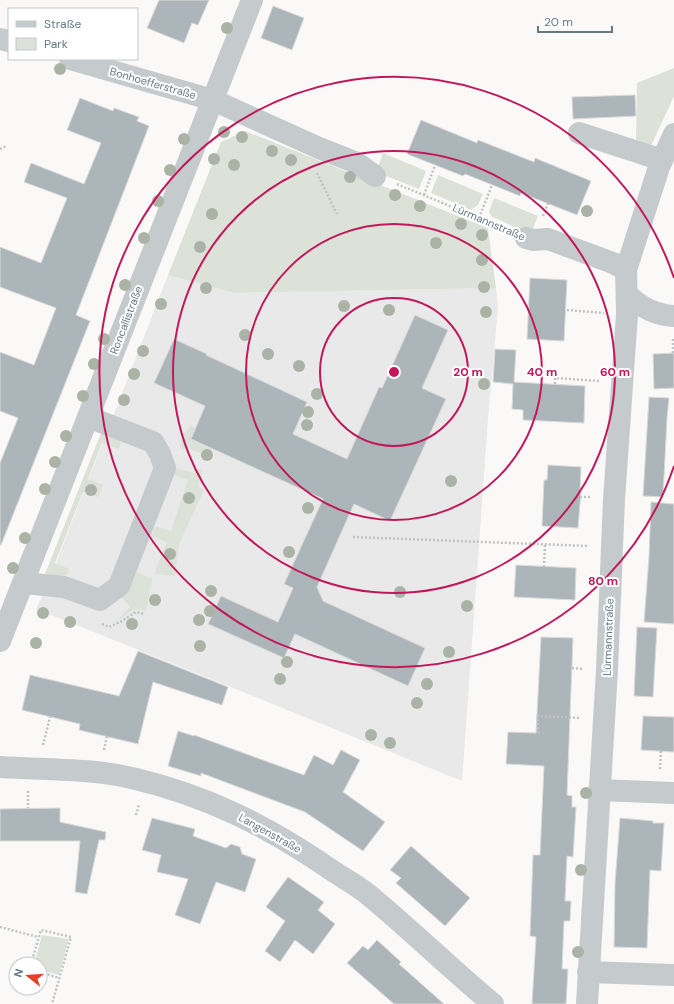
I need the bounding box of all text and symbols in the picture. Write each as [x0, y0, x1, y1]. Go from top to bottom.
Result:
legend [8, 8, 138, 60]
scale bar [538, 8, 612, 34]
text: 20 m [544, 14, 573, 30]
text: Straße [44, 16, 81, 32]
text: Park [44, 36, 68, 52]
street label: Bonhoefferstraße [108, 64, 198, 102]
street label: Lürmannstraße [451, 200, 527, 244]
street label: Roncallistraße [107, 284, 145, 356]
text: 20 m [453, 364, 483, 380]
text: 40 m [527, 364, 557, 380]
text: 60 m [600, 364, 630, 380]
centre of rings [387, 365, 401, 379]
text: 80 m [588, 573, 618, 589]
street label: Lürmannstraße [600, 598, 616, 676]
street label: Langenstraße [236, 810, 304, 856]
north arrow [8, 956, 48, 996]
text: N [11, 967, 26, 979]

